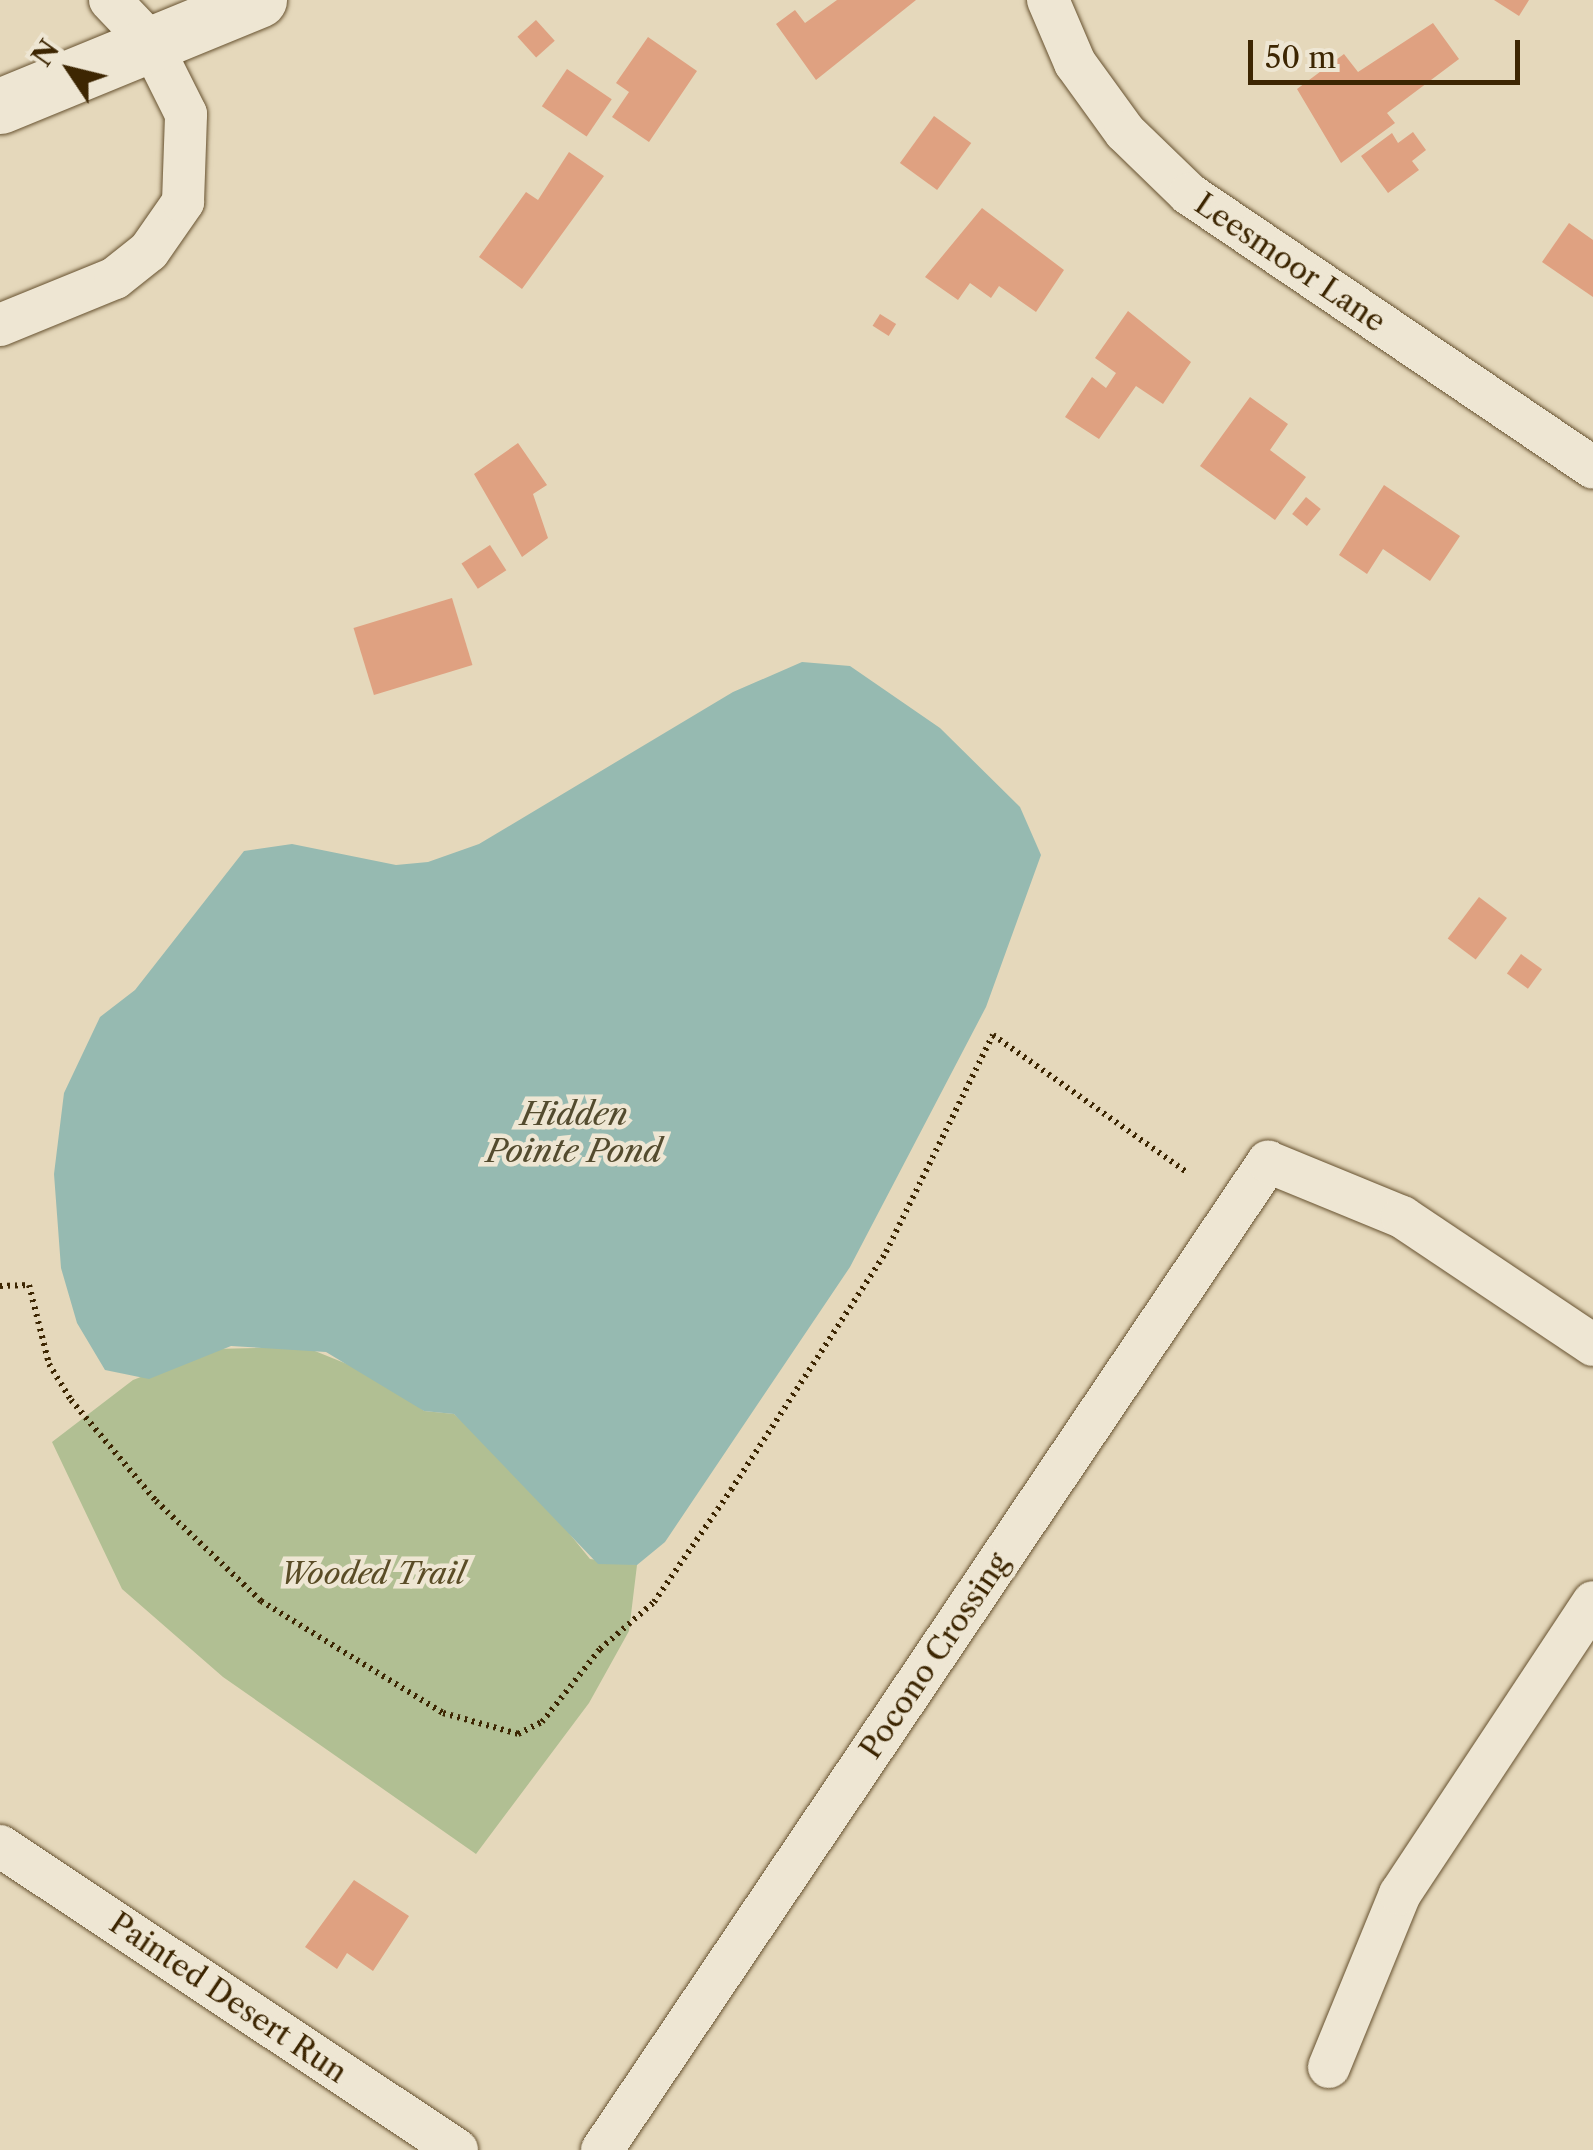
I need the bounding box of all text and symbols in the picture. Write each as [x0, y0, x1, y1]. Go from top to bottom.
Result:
north arrow [20, 20, 120, 120]
scale bar [1253, 20, 1526, 82]
text: N [25, 33, 66, 73]
text: 50 m [1265, 39, 1336, 76]
street label: Leesmoor Lane [1188, 186, 1392, 340]
water label: Hidden Pointe Pond [486, 1096, 662, 1171]
street label: Pocono Crossing [853, 1546, 1017, 1766]
park label: Wooded Trail [280, 1556, 466, 1592]
street label: Painted Desert Run [103, 1905, 353, 2091]

